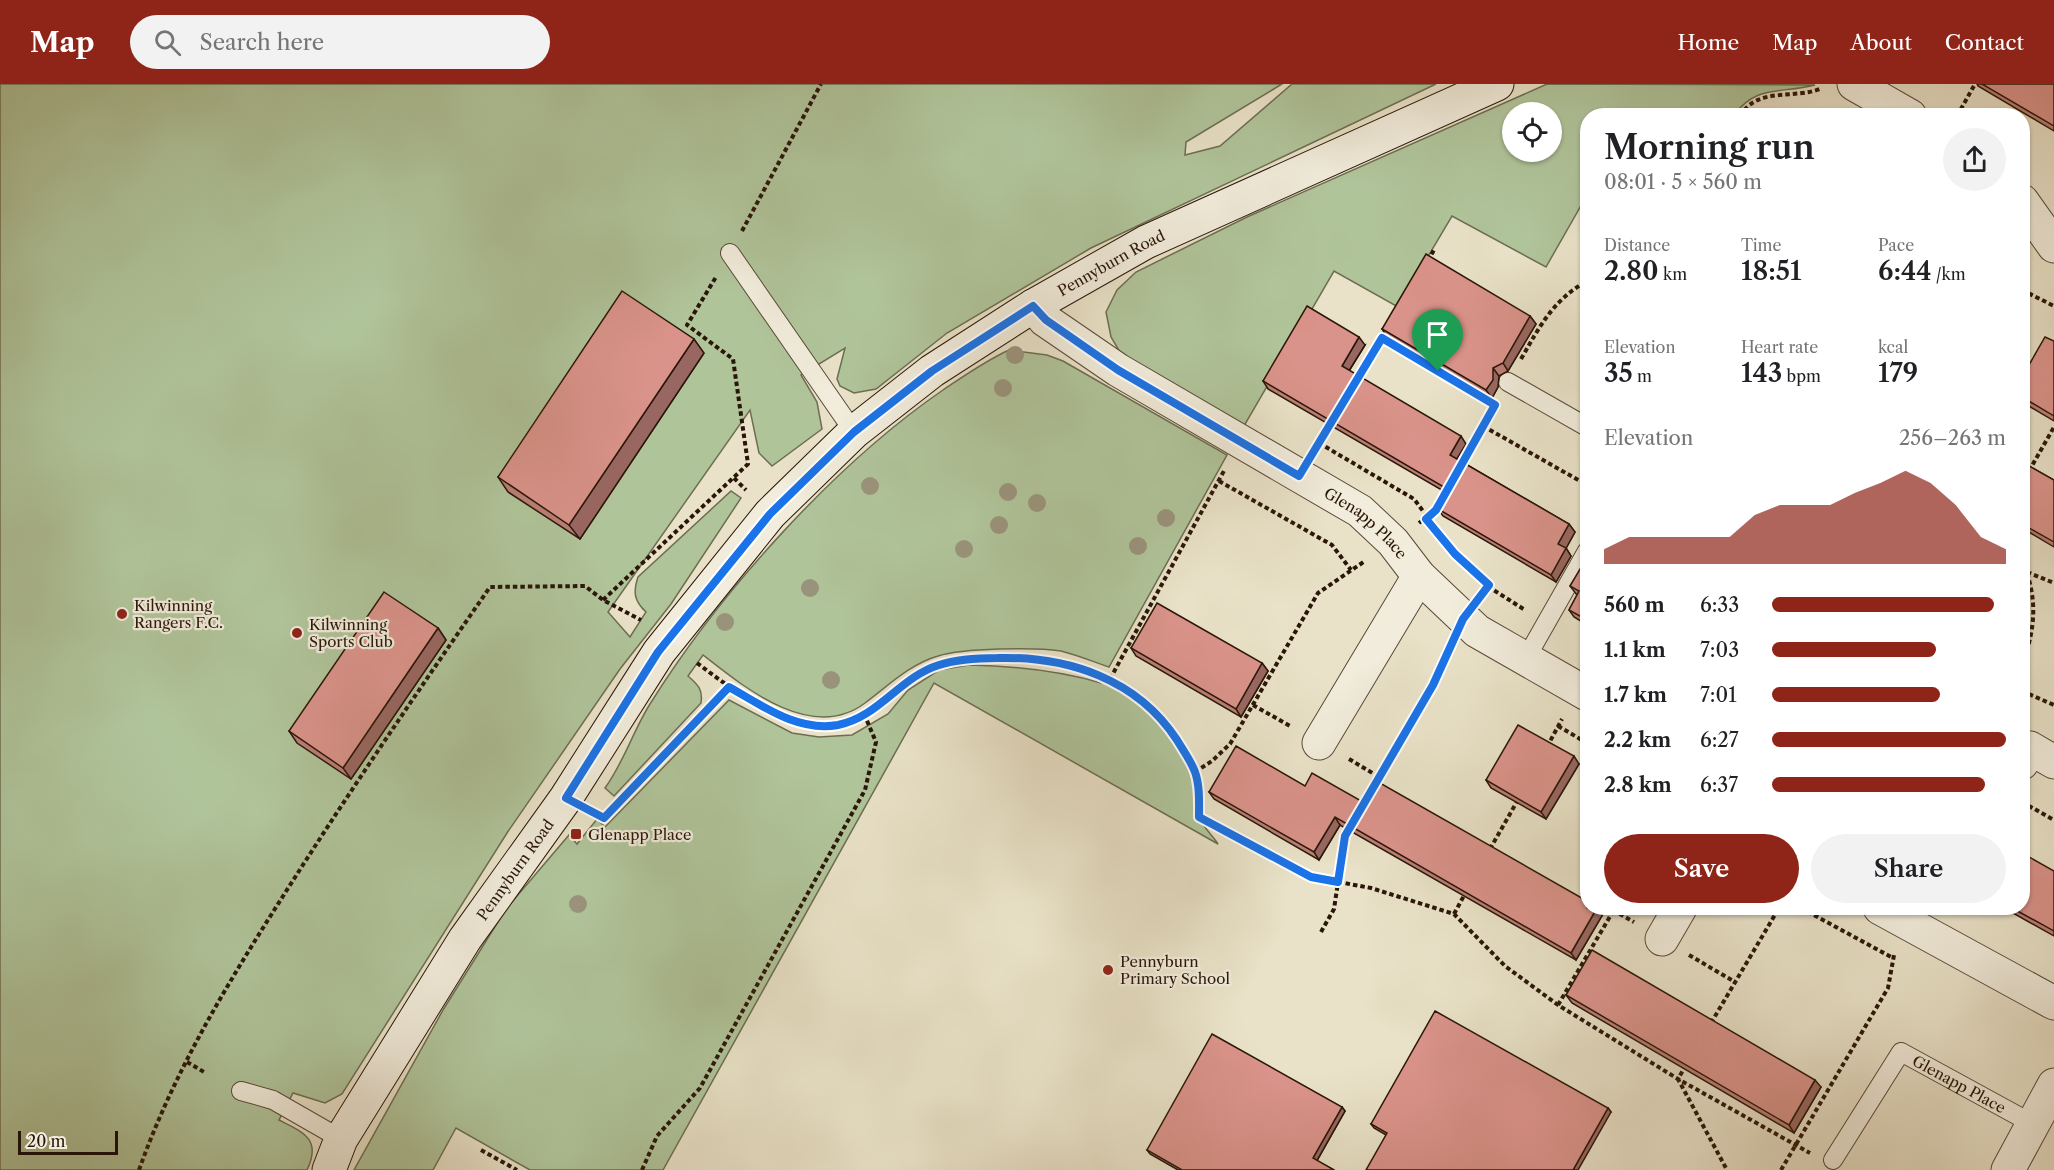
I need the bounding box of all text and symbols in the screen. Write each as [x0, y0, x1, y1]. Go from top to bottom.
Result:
search box [130, 15, 550, 69]
text: Map [30, 25, 94, 59]
icon: search [151, 26, 184, 59]
text: Search here [199, 29, 324, 56]
text: Home [1678, 30, 1739, 55]
text: Map [1772, 30, 1817, 55]
text: About [1850, 30, 1912, 55]
text: Contact [1945, 30, 2024, 55]
map controls [1502, 102, 1562, 162]
button: locate [1502, 102, 1562, 162]
text: Morning run [1604, 127, 1815, 168]
button: share [1943, 128, 2006, 191]
text: 08:01 · 5 × 560 m [1604, 170, 1762, 194]
street label: Pennyburn Road [1054, 225, 1168, 300]
text: Distance [1604, 235, 1670, 255]
text: Time [1741, 235, 1781, 255]
text: Pace [1878, 235, 1914, 255]
text: 2.80 [1604, 255, 1659, 287]
text: 18:51 [1741, 255, 1802, 287]
text: 6:44 [1878, 255, 1932, 287]
text: km [1659, 264, 1687, 284]
text: /km [1932, 264, 1966, 284]
pin [1412, 309, 1463, 371]
icon: arrive [1421, 318, 1454, 351]
text: Elevation [1604, 337, 1675, 357]
text: Heart rate [1741, 337, 1818, 357]
text: kcal [1878, 337, 1908, 357]
text: 35 [1604, 357, 1633, 389]
text: 143 [1741, 357, 1782, 389]
text: 179 [1878, 357, 1918, 389]
text: m [1633, 366, 1652, 386]
text: bpm [1782, 366, 1821, 386]
text: Elevation [1604, 426, 1693, 450]
text: 256–263 m [1899, 426, 2006, 450]
street label: Glenapp Place [1321, 483, 1412, 562]
text: 560 m [1604, 593, 1665, 617]
text: 6:33 [1700, 593, 1739, 617]
place label: Kilwinning Rangers F.C. [134, 596, 223, 632]
marker: Kilwinning Rangers F.C. [115, 607, 129, 621]
place label: Kilwinning Sports Club [309, 615, 393, 651]
marker: Kilwinning Sports Club [290, 626, 304, 640]
text: 1.1 km [1604, 638, 1666, 662]
text: 7:03 [1700, 638, 1739, 662]
text: 1.7 km [1604, 683, 1667, 707]
text: 7:01 [1700, 683, 1737, 707]
text: 2.2 km [1604, 728, 1671, 752]
text: 6:27 [1700, 728, 1739, 752]
text: 2.8 km [1604, 773, 1672, 797]
text: 6:37 [1700, 773, 1738, 797]
street label: Pennyburn Road [472, 815, 557, 924]
place label: Glenapp Place [588, 825, 691, 844]
marker: Glenapp Place [569, 827, 583, 841]
button: Save [1604, 834, 1799, 903]
button: Share [1811, 834, 2006, 903]
place label: Pennyburn Primary School [1120, 952, 1231, 988]
marker: Pennyburn Primary School [1101, 963, 1115, 977]
street label: Glenapp Place [1909, 1051, 2009, 1117]
scale bar [18, 1128, 118, 1156]
text: 20 m [27, 1131, 66, 1151]

